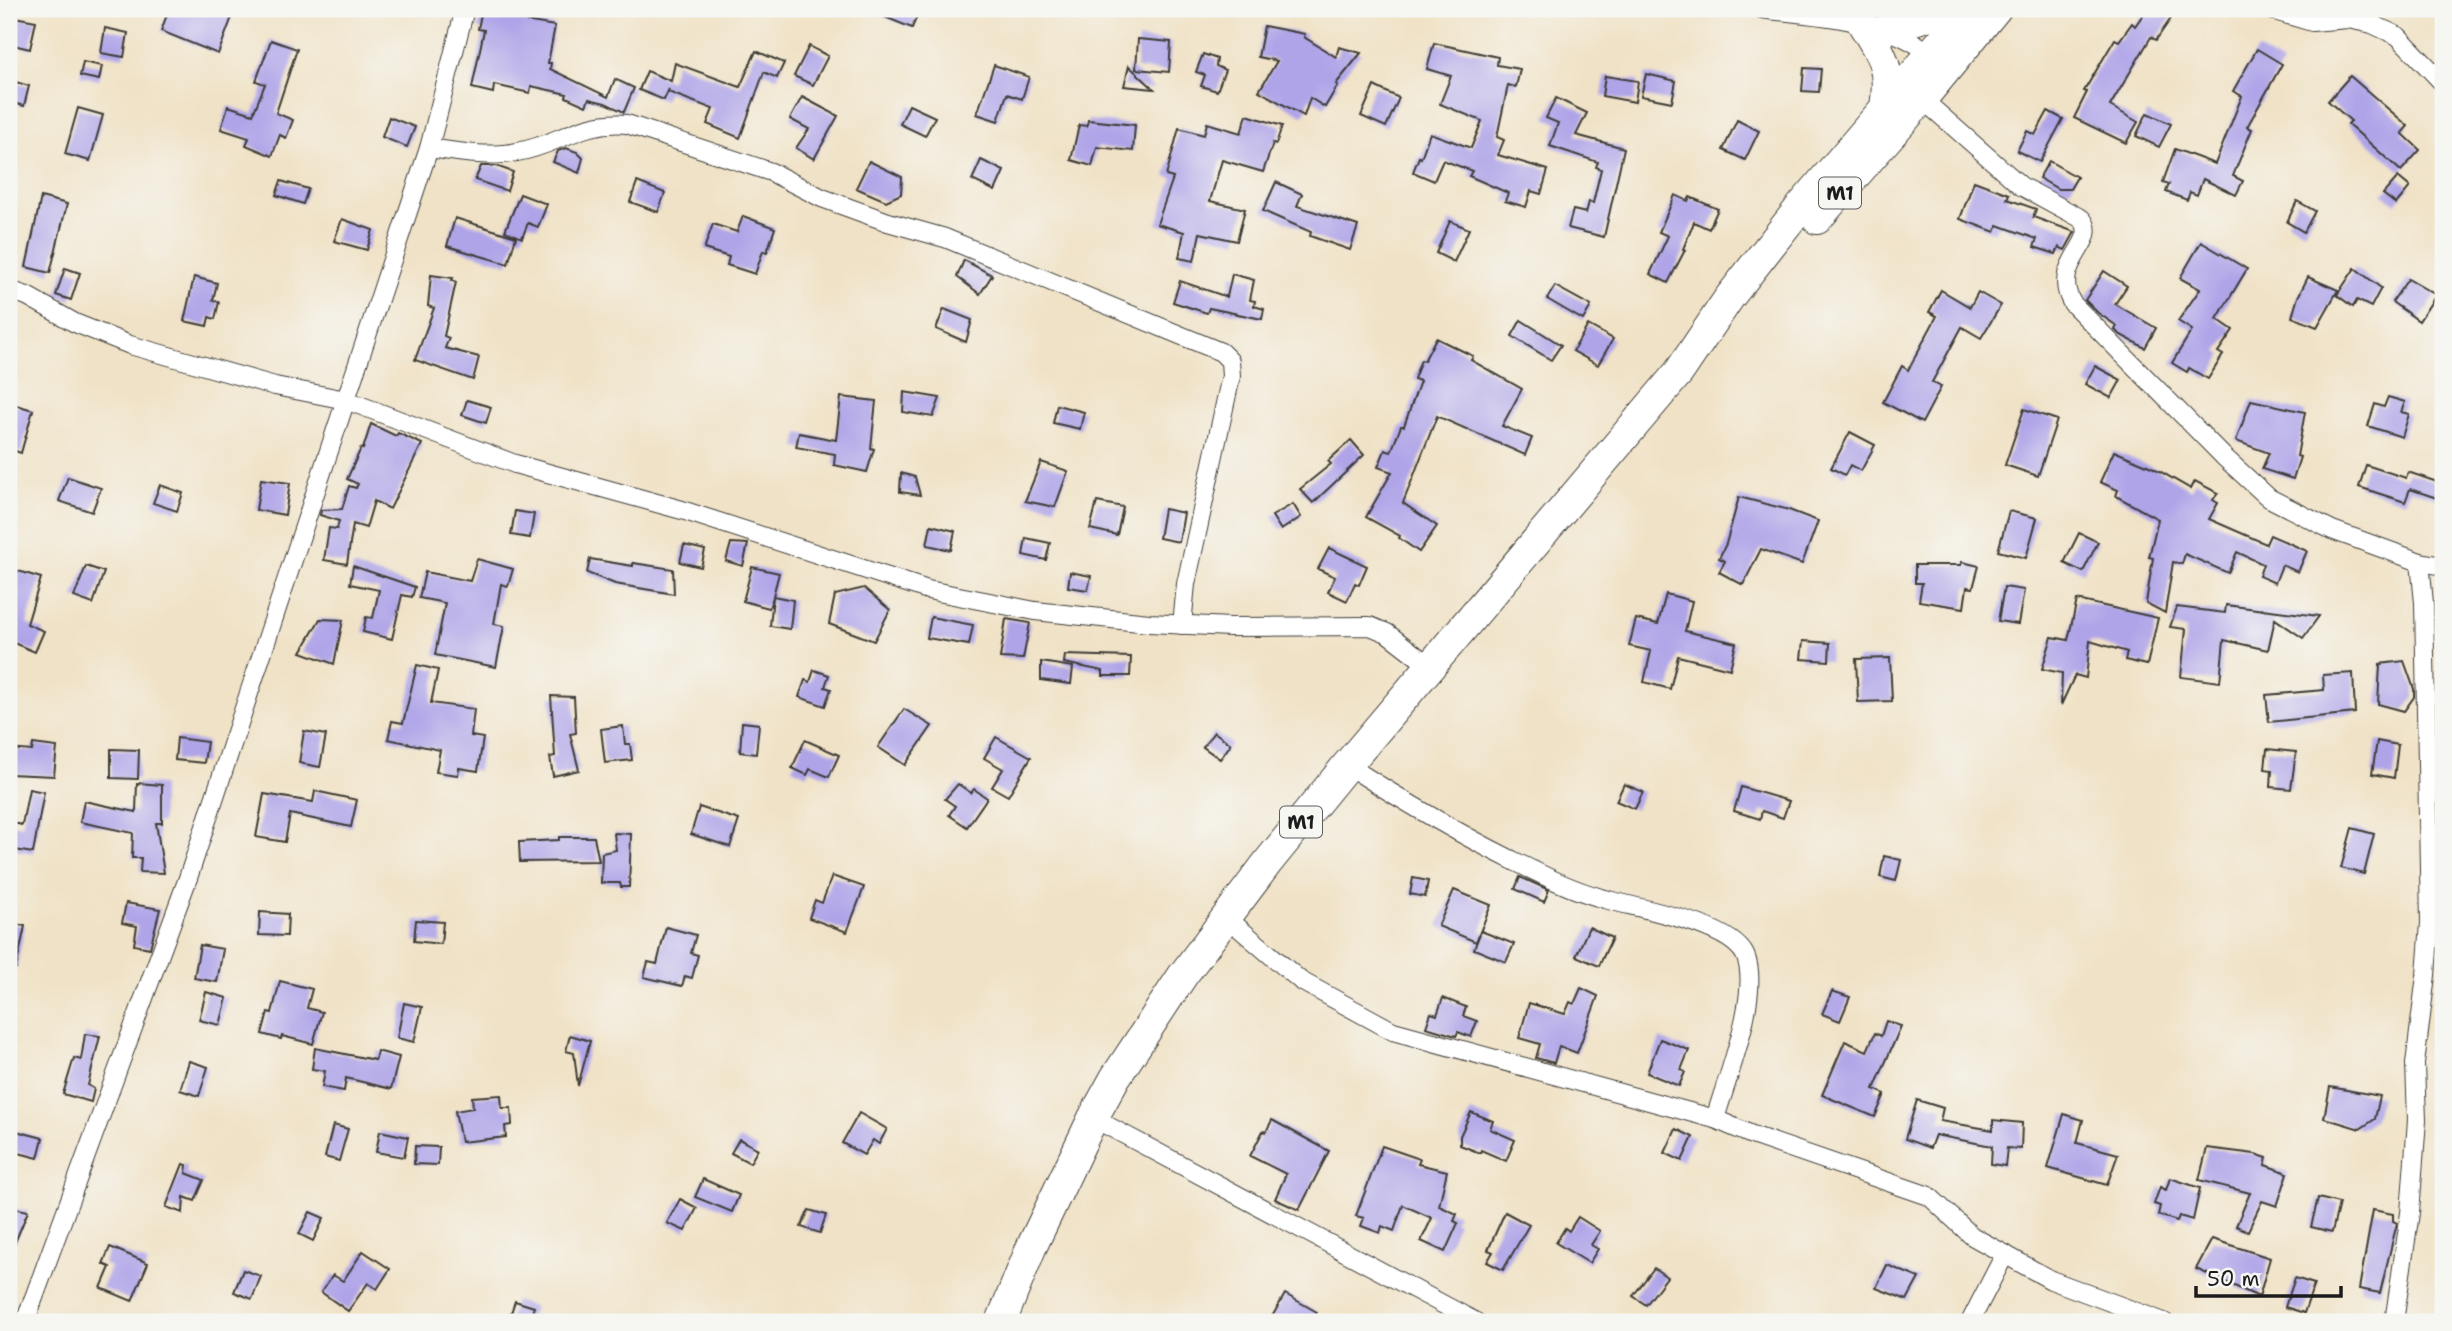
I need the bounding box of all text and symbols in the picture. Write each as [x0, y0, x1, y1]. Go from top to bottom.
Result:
road number: M1 [1819, 178, 1861, 209]
road number: M1 [1280, 806, 1322, 838]
scale bar [2196, 1254, 2342, 1298]
text: 50 m [2207, 1265, 2260, 1293]

